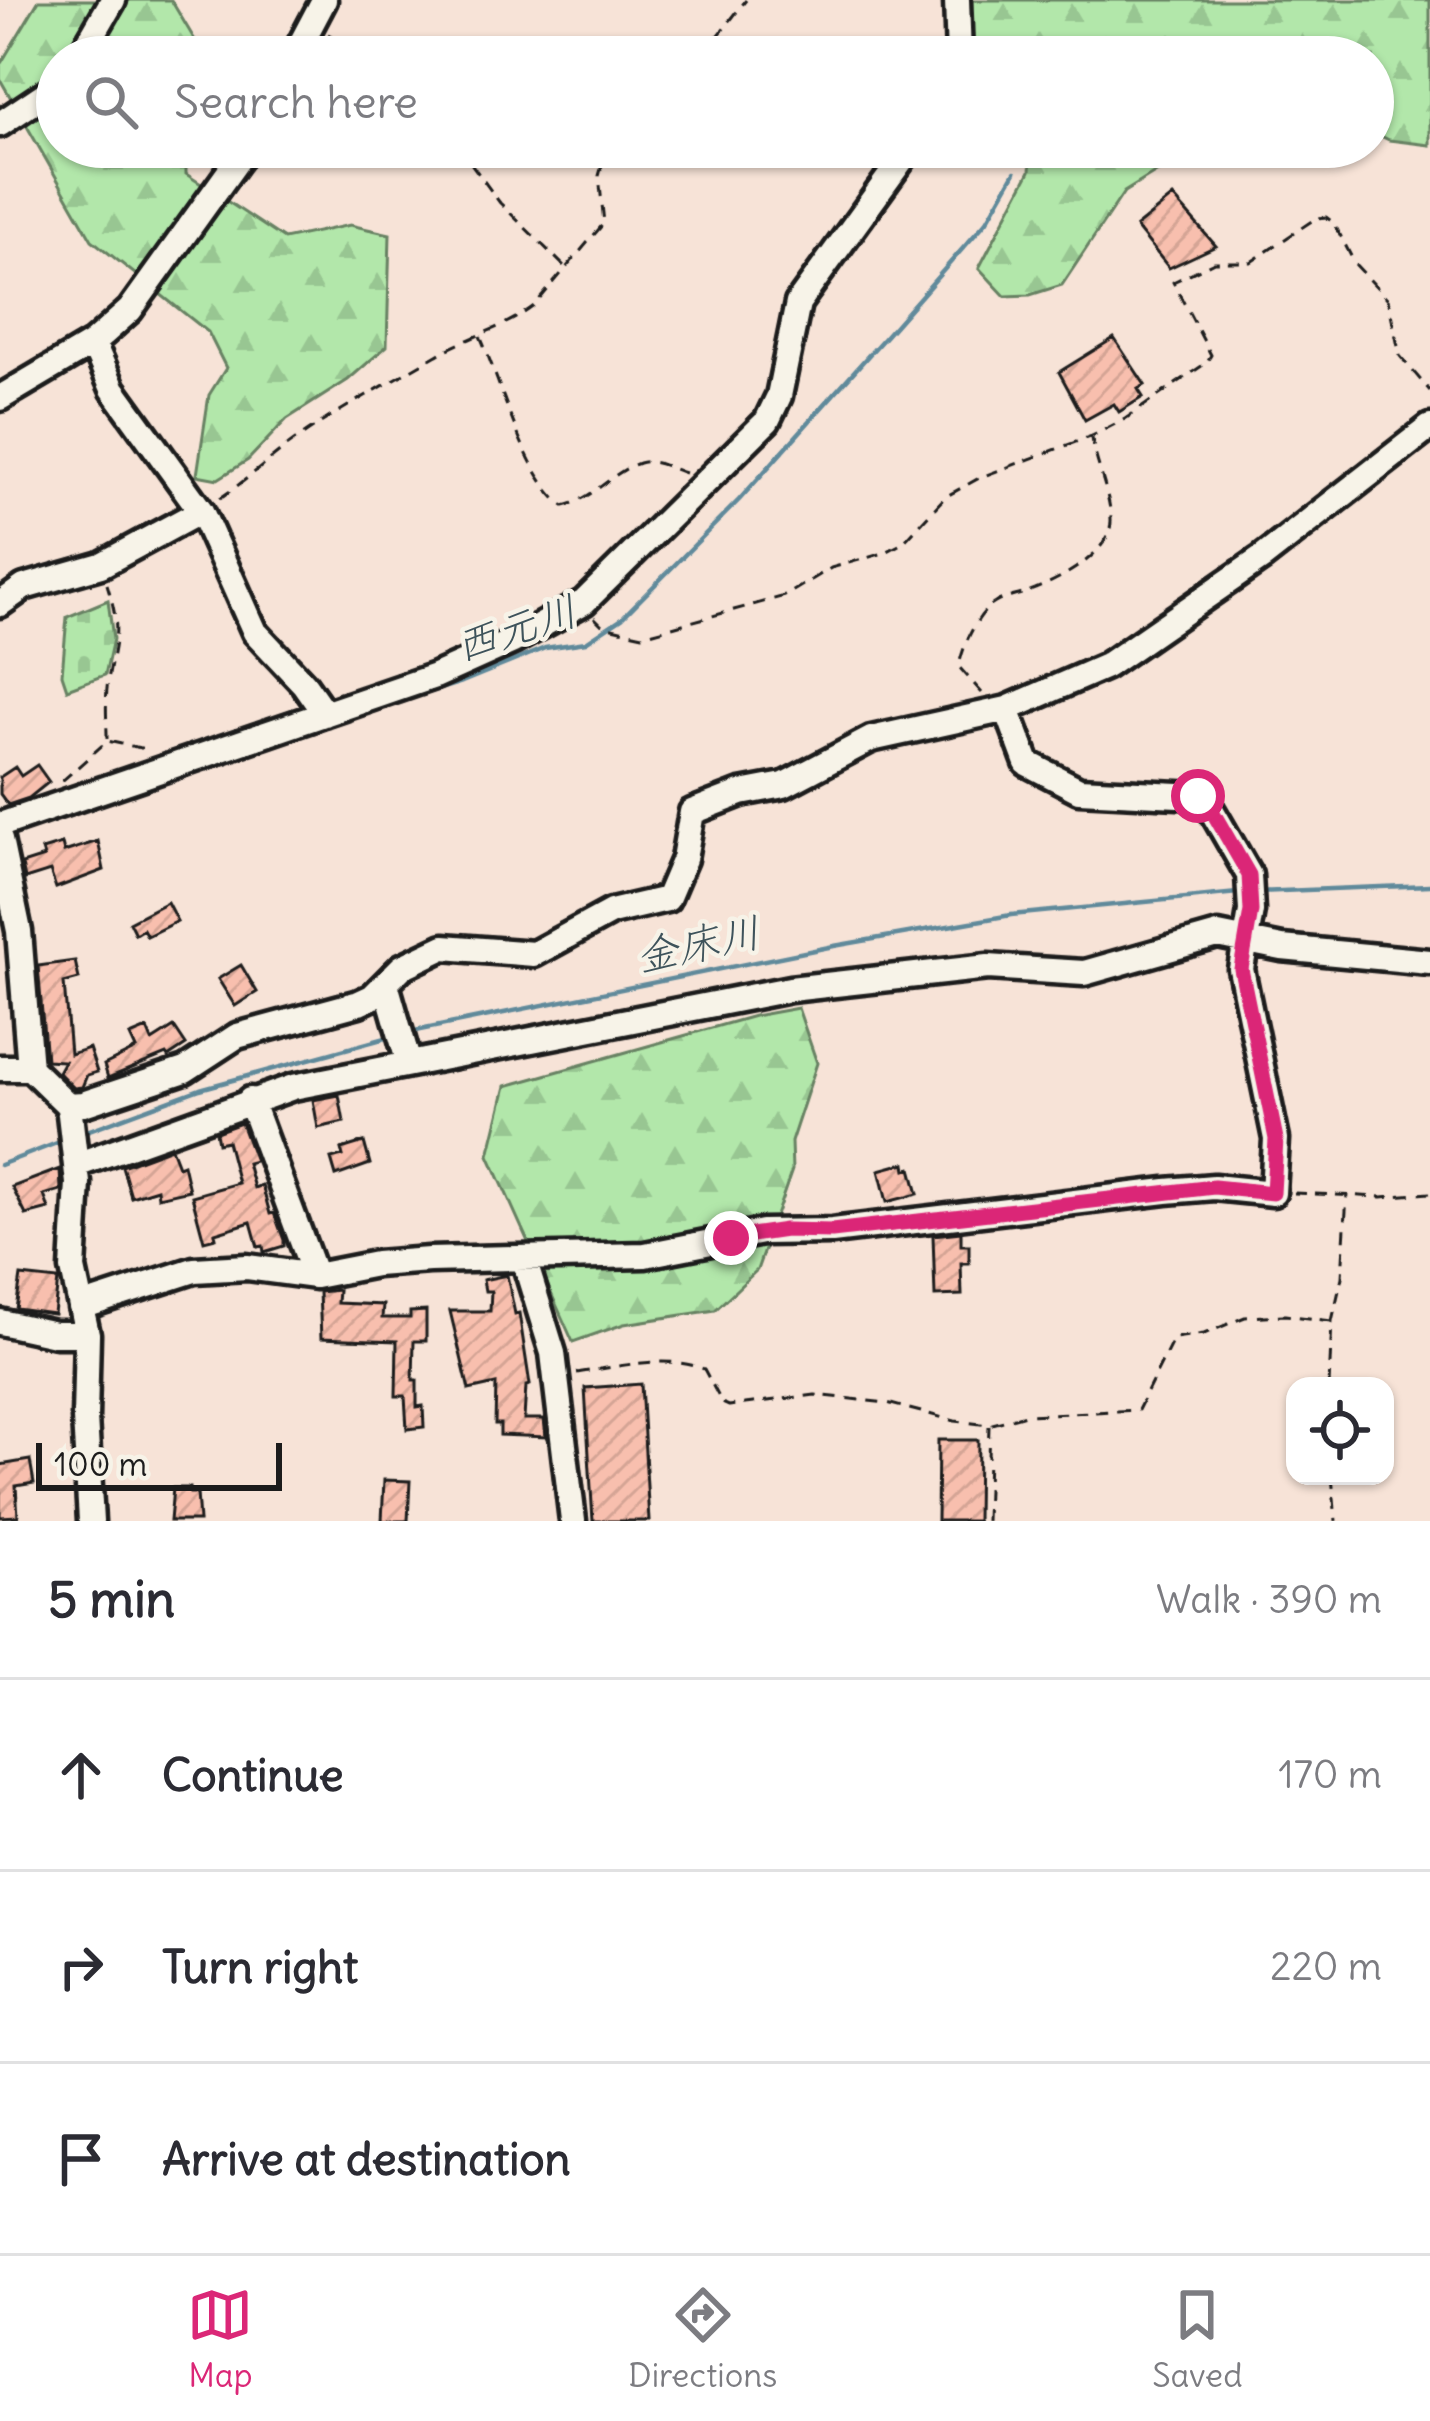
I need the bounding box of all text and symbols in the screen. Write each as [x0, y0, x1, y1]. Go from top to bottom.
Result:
search box [36, 36, 1394, 168]
icon: search [78, 69, 144, 135]
text: Search here [174, 74, 418, 130]
water label: 西元川 [448, 584, 584, 672]
route start [1171, 769, 1225, 823]
water label: 金床川 [631, 905, 765, 983]
route end [704, 1211, 758, 1265]
map controls [1286, 1377, 1394, 1485]
button: locate [1286, 1377, 1394, 1485]
scale bar [36, 1437, 282, 1490]
text: 100 m [54, 1443, 147, 1485]
text: 5 min [48, 1567, 175, 1631]
text: Walk · 390 m [1156, 1575, 1382, 1624]
icon: ahead [48, 1742, 114, 1808]
text: Continue [162, 1747, 344, 1803]
text: 170 m [1278, 1750, 1382, 1799]
icon: right [48, 1934, 114, 2000]
text: Turn right [162, 1939, 358, 1995]
text: 220 m [1270, 1942, 1382, 1991]
icon: arrive [48, 2126, 114, 2192]
text: Arrive at destination [162, 2131, 571, 2187]
tab: Map [187, 2282, 253, 2396]
tab: Directions [628, 2282, 777, 2396]
tab: Saved [1152, 2282, 1243, 2396]

